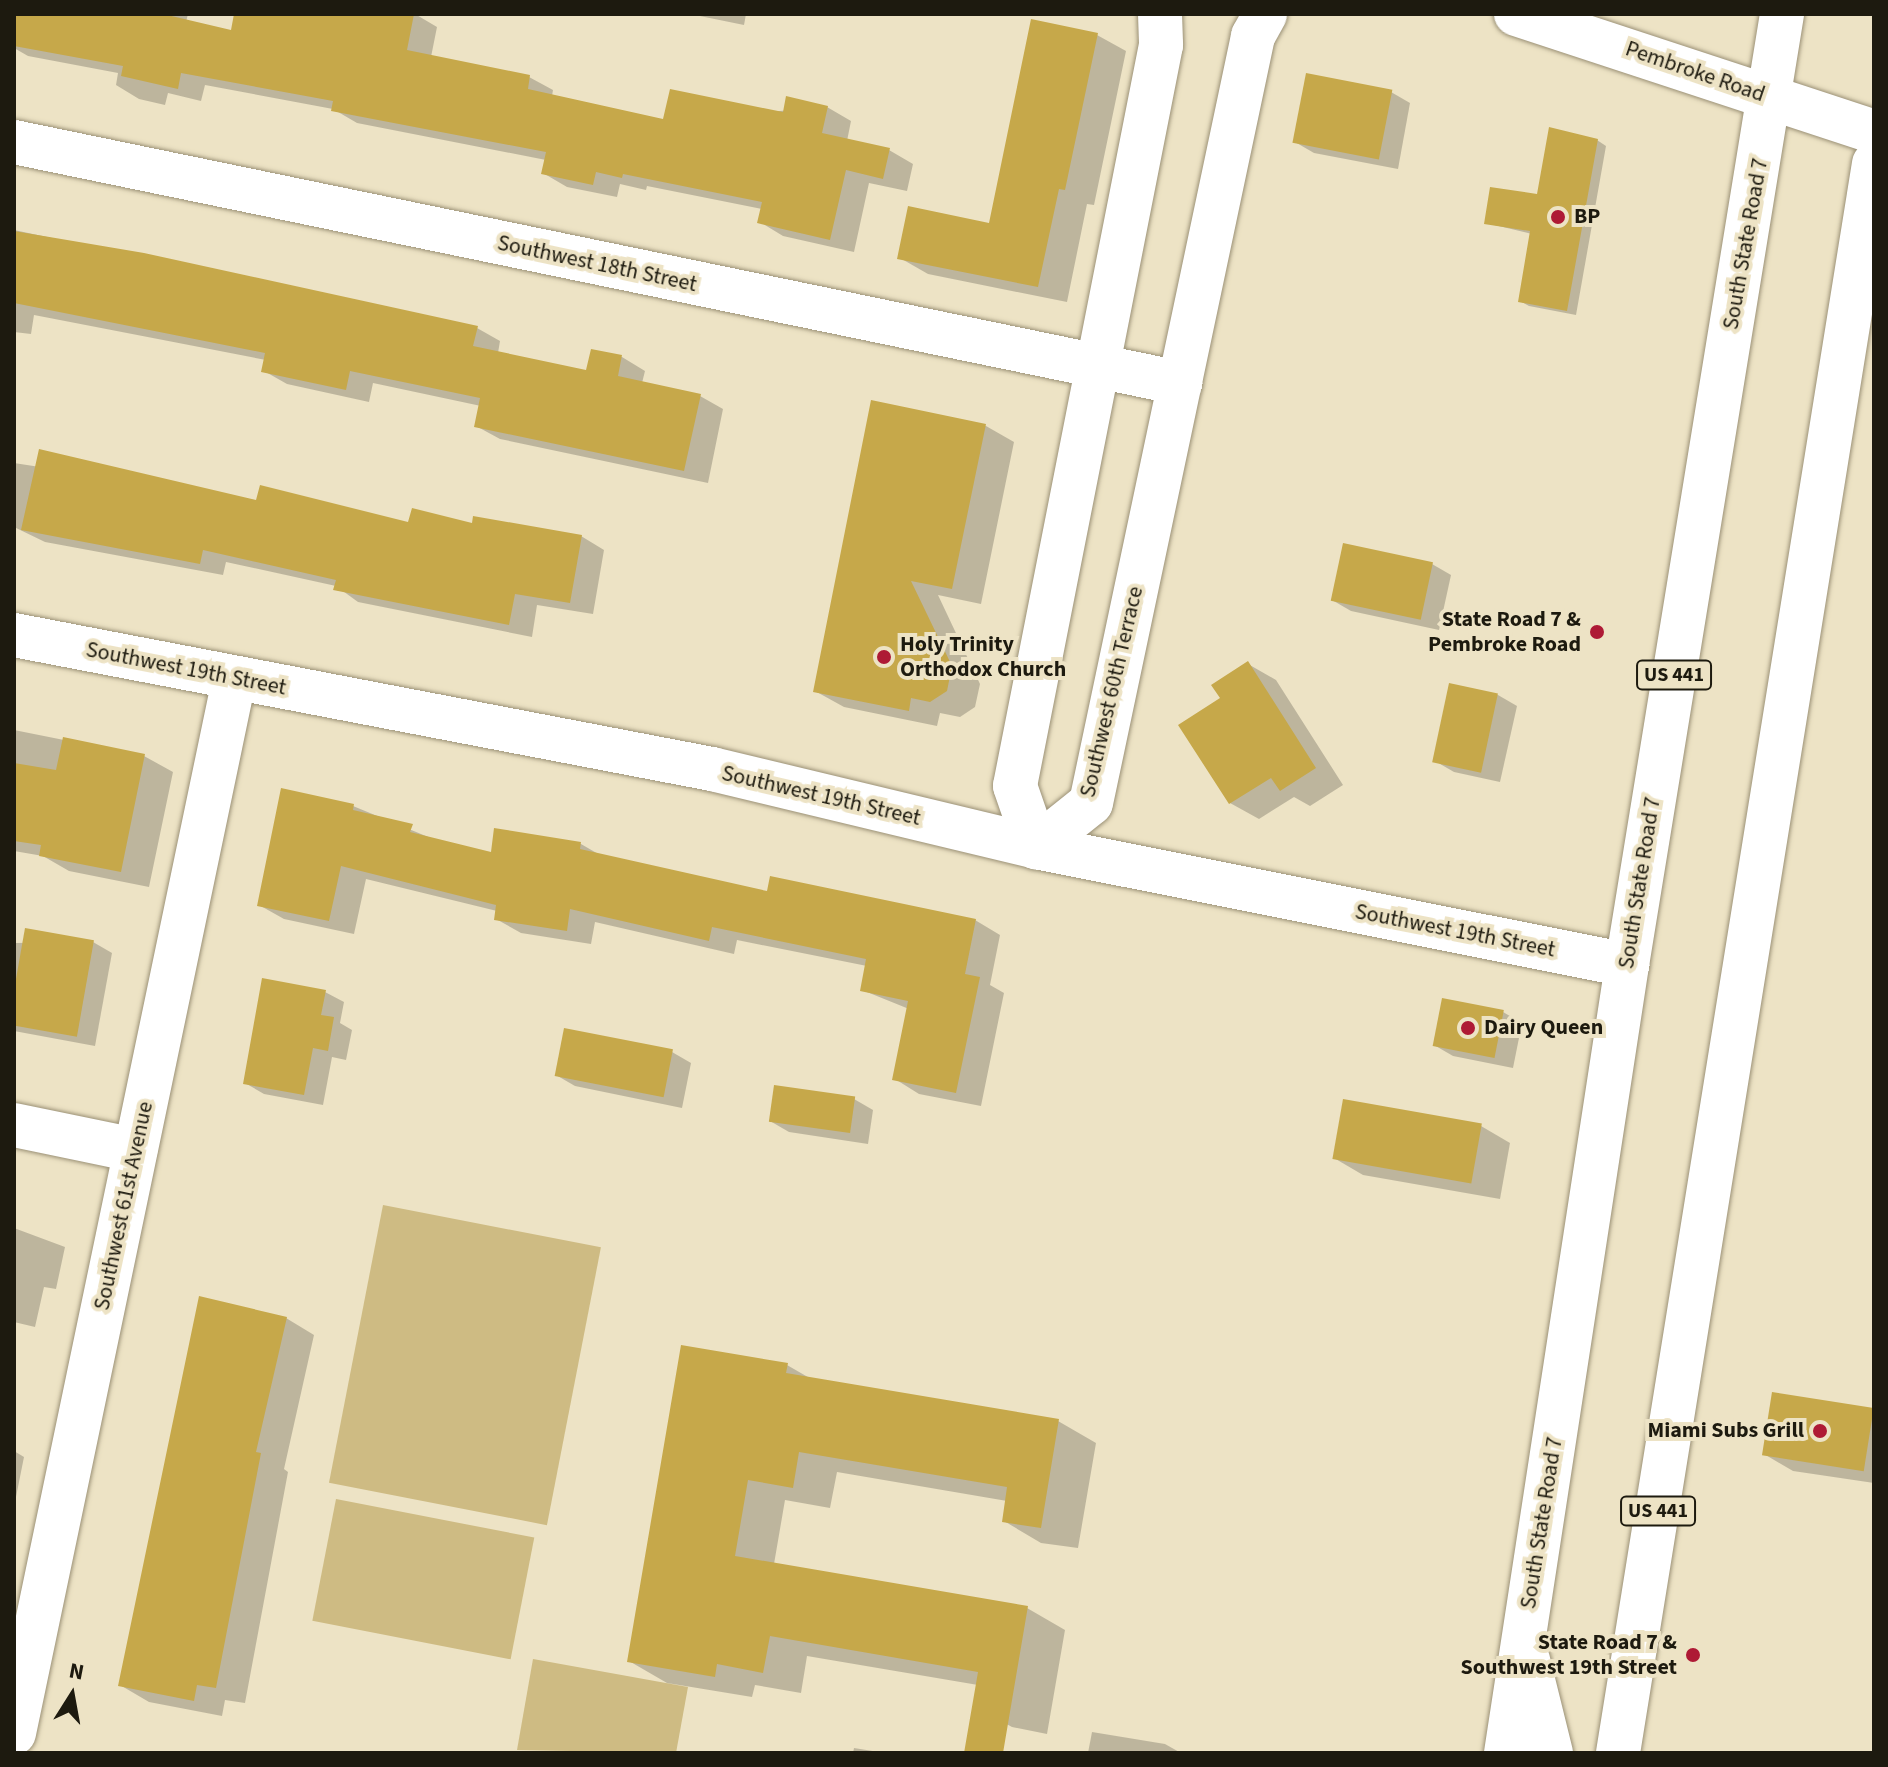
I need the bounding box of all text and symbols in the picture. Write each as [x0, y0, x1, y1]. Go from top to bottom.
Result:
street label: Pembroke Road [1622, 36, 1768, 108]
street label: South State Road 7 [1718, 156, 1774, 332]
place label: BP [1574, 204, 1600, 230]
marker: BP [1549, 208, 1567, 226]
street label: Southwest 18th Street [495, 230, 699, 298]
street label: Southwest 60th Terrace [1075, 584, 1149, 800]
place label: State Road 7 & Pembroke Road [1428, 606, 1581, 658]
marker: State Road 7 & Pembroke Road [1588, 623, 1606, 641]
place label: Holy Trinity Orthodox Church [900, 631, 1066, 682]
street label: Southwest 19th Street [84, 637, 288, 701]
marker: Holy Trinity Orthodox Church [875, 648, 893, 666]
road number: US 441 [1636, 659, 1712, 691]
street label: Southwest 19th Street [719, 760, 923, 832]
street label: South State Road 7 [1613, 795, 1667, 971]
street label: Southwest 19th Street [1353, 899, 1557, 963]
place label: Dairy Queen [1484, 1015, 1603, 1041]
marker: Dairy Queen [1459, 1019, 1477, 1037]
street label: Southwest 61st Avenue [89, 1099, 159, 1313]
place label: Miami Subs Grill [1647, 1418, 1804, 1444]
marker: Miami Subs Grill [1811, 1422, 1829, 1440]
street label: South State Road 7 [1515, 1435, 1569, 1611]
road number: US 441 [1620, 1495, 1696, 1527]
place label: State Road 7 & Southwest 19th Street [1460, 1629, 1677, 1680]
marker: State Road 7 & Southwest 19th Street [1684, 1646, 1702, 1664]
text: N [66, 1654, 87, 1689]
north arrow [32, 1655, 112, 1735]

